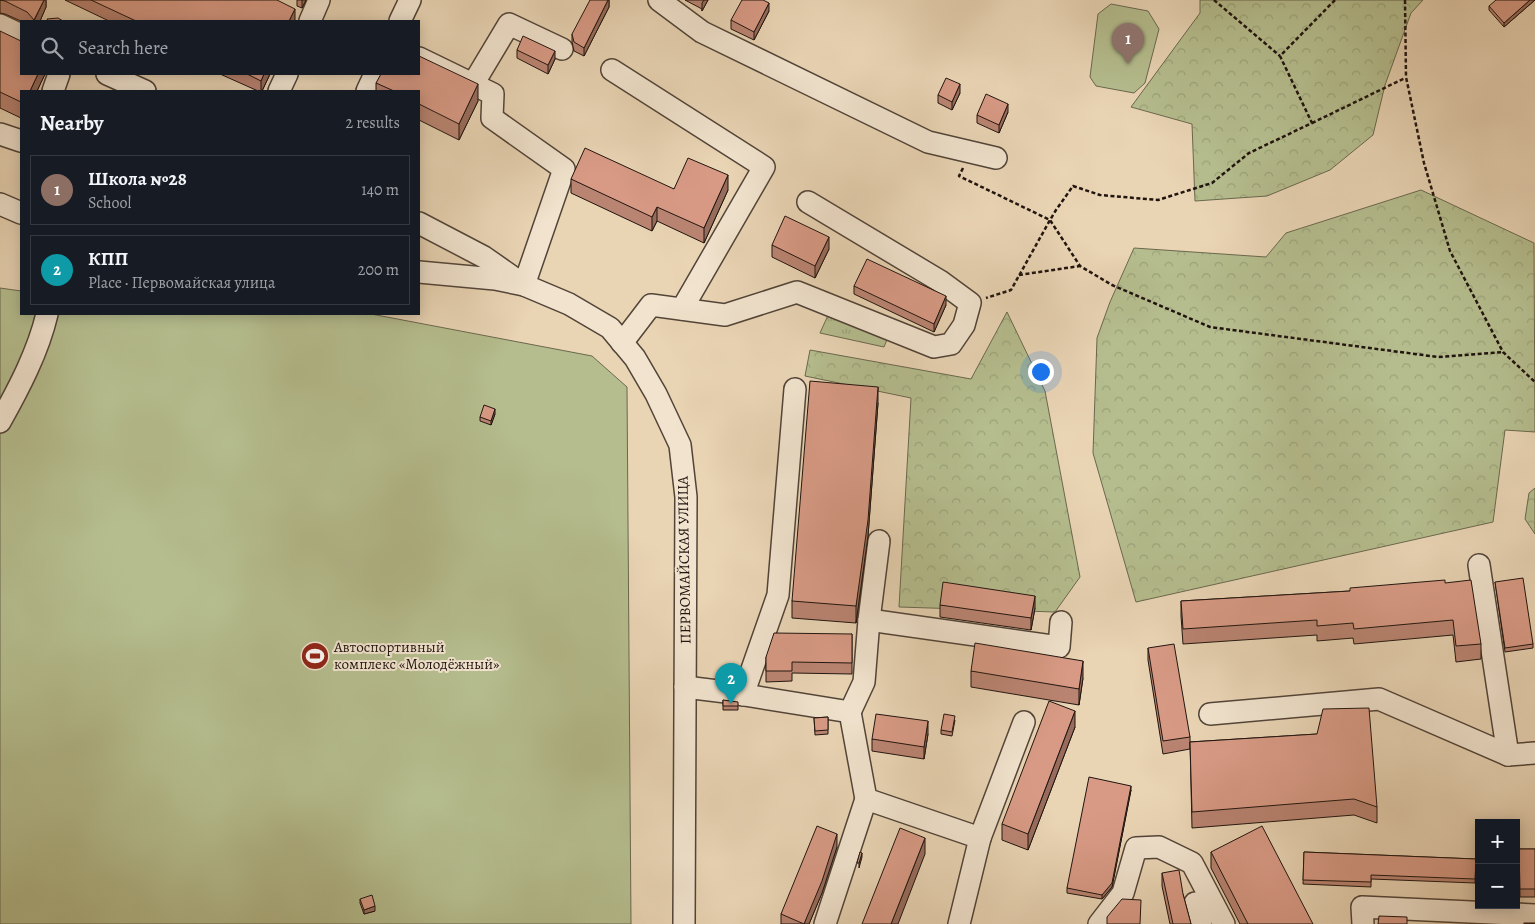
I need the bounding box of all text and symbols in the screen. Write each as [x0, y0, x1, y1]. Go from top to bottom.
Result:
search box [20, 20, 420, 75]
pin: 1 [1112, 23, 1144, 64]
icon: search [38, 34, 66, 62]
text: Search here [78, 35, 168, 61]
text: Nearby [40, 109, 103, 137]
text: 2 results [345, 112, 400, 134]
text: Школа №28 [88, 166, 187, 192]
text: 1 [54, 179, 60, 201]
text: 140 m [361, 179, 399, 201]
text: School [88, 192, 131, 214]
text: КПП [88, 246, 128, 272]
text: 2 [53, 259, 61, 281]
text: 200 m [358, 259, 399, 281]
text: Place · Первомайская улица [88, 272, 275, 294]
your location [1028, 359, 1054, 385]
street label: ПЕРВОМАЙСКАЯ УЛИЦА [673, 476, 695, 644]
place label: Автоспортивный комплекс «Молодёжный» [333, 637, 500, 674]
sports icon: Автоспортивный комплекс «Молодёжный» [300, 641, 330, 671]
pin: 2 [715, 663, 747, 704]
map controls [1475, 819, 1520, 909]
button: + [1475, 819, 1520, 864]
button: − [1475, 864, 1520, 909]

